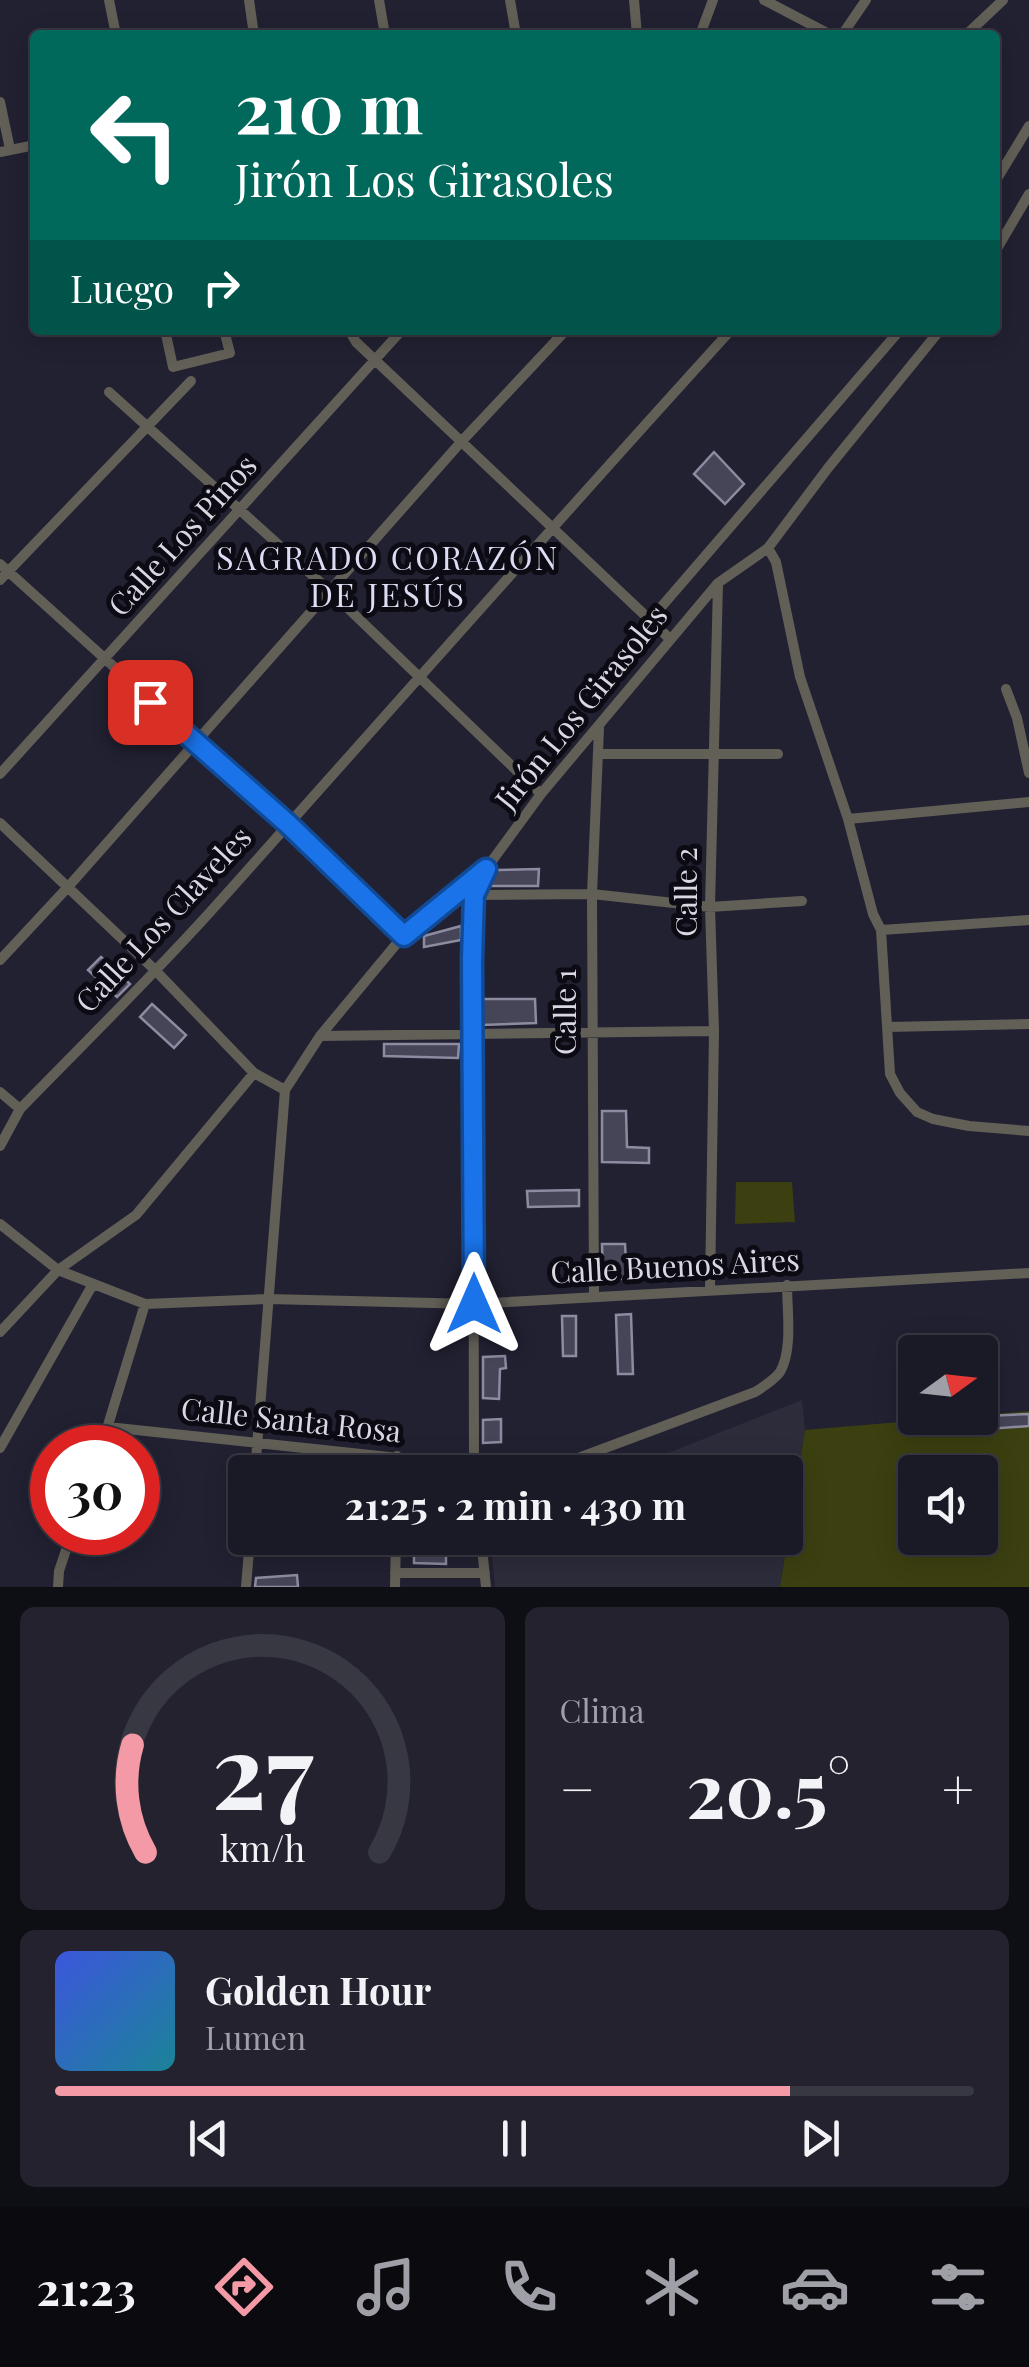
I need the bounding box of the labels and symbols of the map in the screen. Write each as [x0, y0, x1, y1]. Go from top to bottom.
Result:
street label: Calle Los Pinos [98, 445, 265, 624]
district label: SAGRADO CORAZÓN DE JESÚS [216, 535, 560, 615]
street label: Jirón Los Girasoles [485, 596, 675, 818]
pin [108, 660, 193, 745]
street label: Calle Los Claveles [66, 817, 259, 1020]
street label: Calle 2 [665, 847, 705, 937]
street label: Calle 1 [544, 969, 584, 1055]
street label: Calle Buenos Aires [549, 1238, 801, 1292]
position arrow [422, 1252, 526, 1356]
north arrow [898, 1335, 998, 1435]
street label: Calle Santa Rosa [179, 1388, 403, 1450]
speed limit sign: 30 [30, 1425, 160, 1555]

